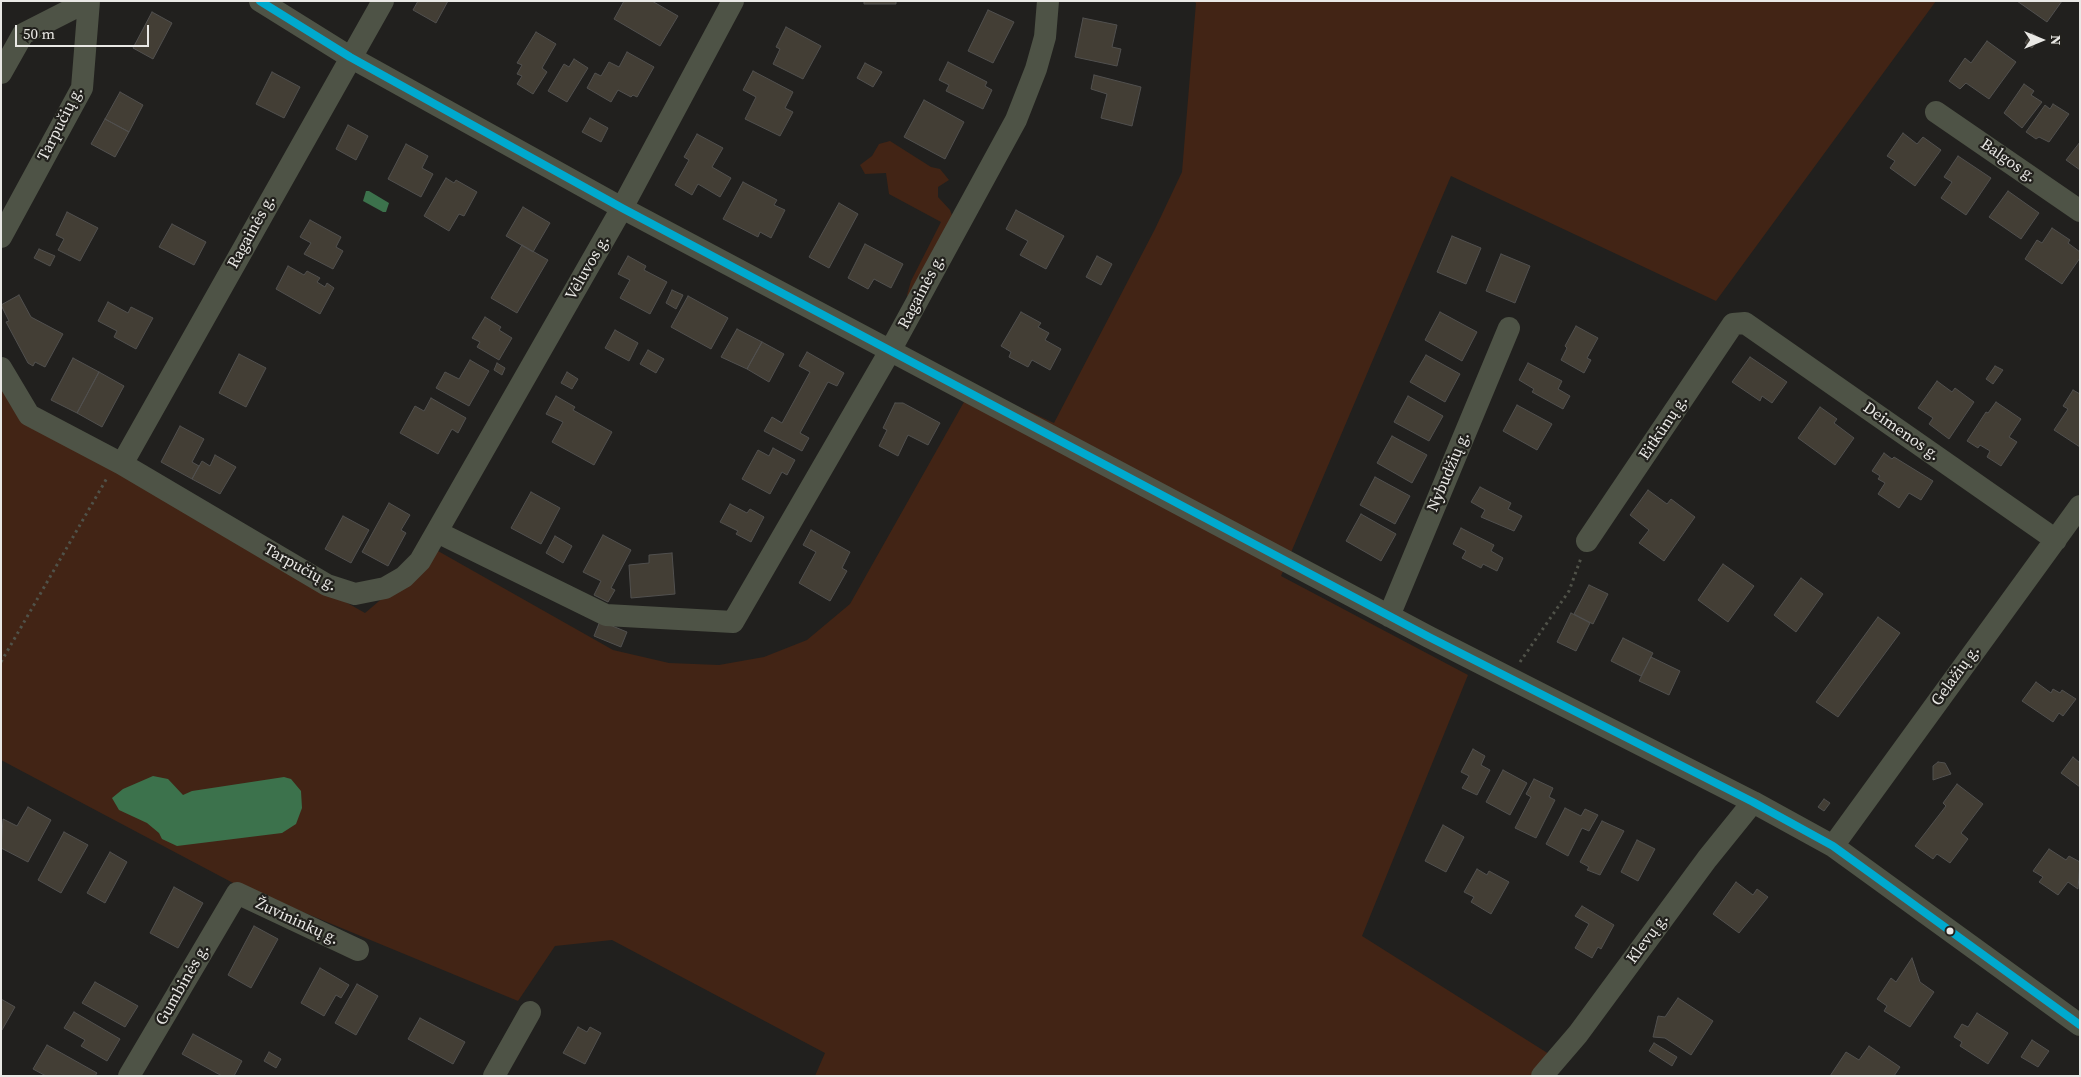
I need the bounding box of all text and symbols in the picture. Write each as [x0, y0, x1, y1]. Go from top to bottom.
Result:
scale bar [18, 15, 151, 47]
north arrow [2016, 15, 2066, 65]
text: 50 m [23, 23, 55, 44]
text: N [2046, 35, 2066, 45]
street label: Tarpučių g. [34, 84, 88, 164]
street label: Balgos g. [1976, 135, 2040, 187]
street label: Ragainės g. [224, 192, 280, 272]
street label: Vėluvos g. [562, 232, 614, 304]
street label: Ragainės g. [895, 252, 949, 332]
street label: Eitkūnų g. [1636, 392, 1692, 464]
street label: Deimenos g. [1859, 399, 1943, 465]
street label: Nybudžių g. [1424, 429, 1474, 515]
street label: Tarpučių g. [260, 540, 340, 596]
street label: Gelažių g. [1928, 642, 1984, 710]
street label: Žuvininkų g. [252, 894, 342, 950]
street label: Klevų g. [1623, 910, 1673, 968]
unlabelled marker [1945, 926, 1955, 936]
street label: Gumbinės g. [152, 941, 214, 1029]

